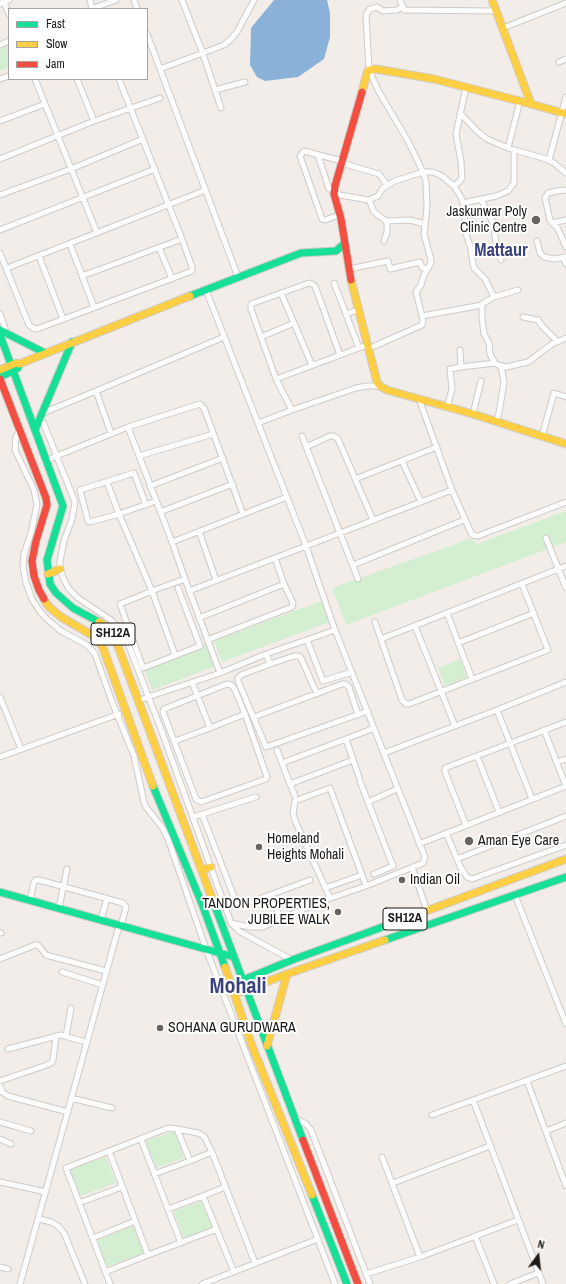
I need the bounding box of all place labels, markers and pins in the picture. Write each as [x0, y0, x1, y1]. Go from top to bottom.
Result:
place label: Jaskunwar Poly Clinic Centre [447, 204, 527, 236]
marker: Jaskunwar Poly Clinic Centre [530, 214, 542, 226]
place label: Homeland Heights Mohali [267, 831, 344, 864]
place label: Aman Eye Care [478, 833, 559, 849]
marker: Aman Eye Care [463, 835, 475, 847]
marker: Homeland Heights Mohali [254, 842, 264, 852]
place label: Indian Oil [410, 872, 460, 888]
marker: Indian Oil [397, 875, 407, 885]
place label: TANDON PROPERTIES, JUBILEE WALK [202, 896, 330, 928]
marker: TANDON PROPERTIES, JUBILEE WALK [333, 907, 343, 917]
place label: SOHANA GURUDWARA [168, 1020, 296, 1036]
marker: SOHANA GURUDWARA [155, 1023, 165, 1033]

